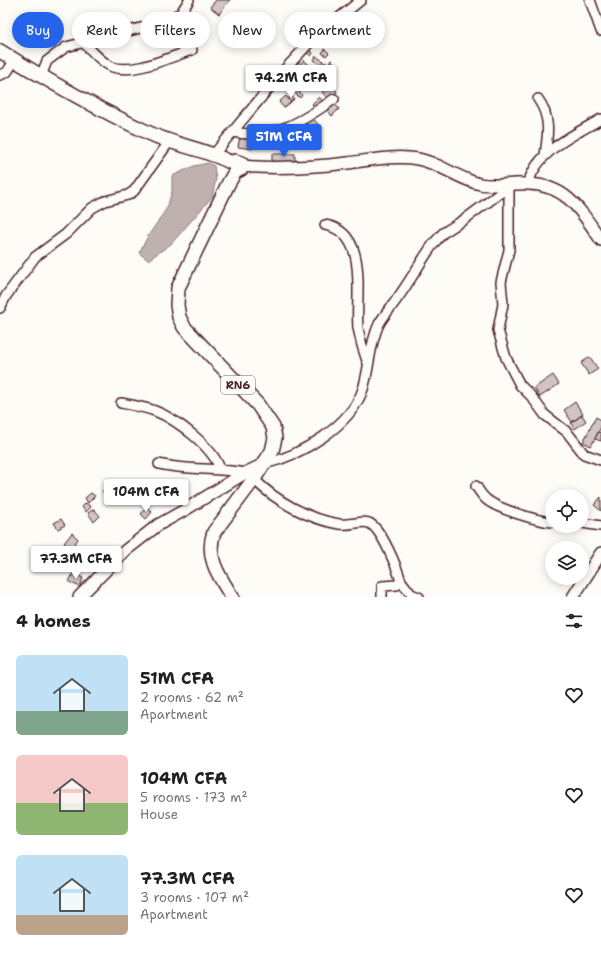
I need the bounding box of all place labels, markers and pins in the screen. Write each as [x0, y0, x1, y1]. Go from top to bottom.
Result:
pin: 74.2M CFA [245, 65, 337, 99]
pin: 51M CFA [247, 124, 321, 158]
pin: 104M CFA [105, 479, 187, 513]
pin: 77.3M CFA [30, 546, 122, 580]

